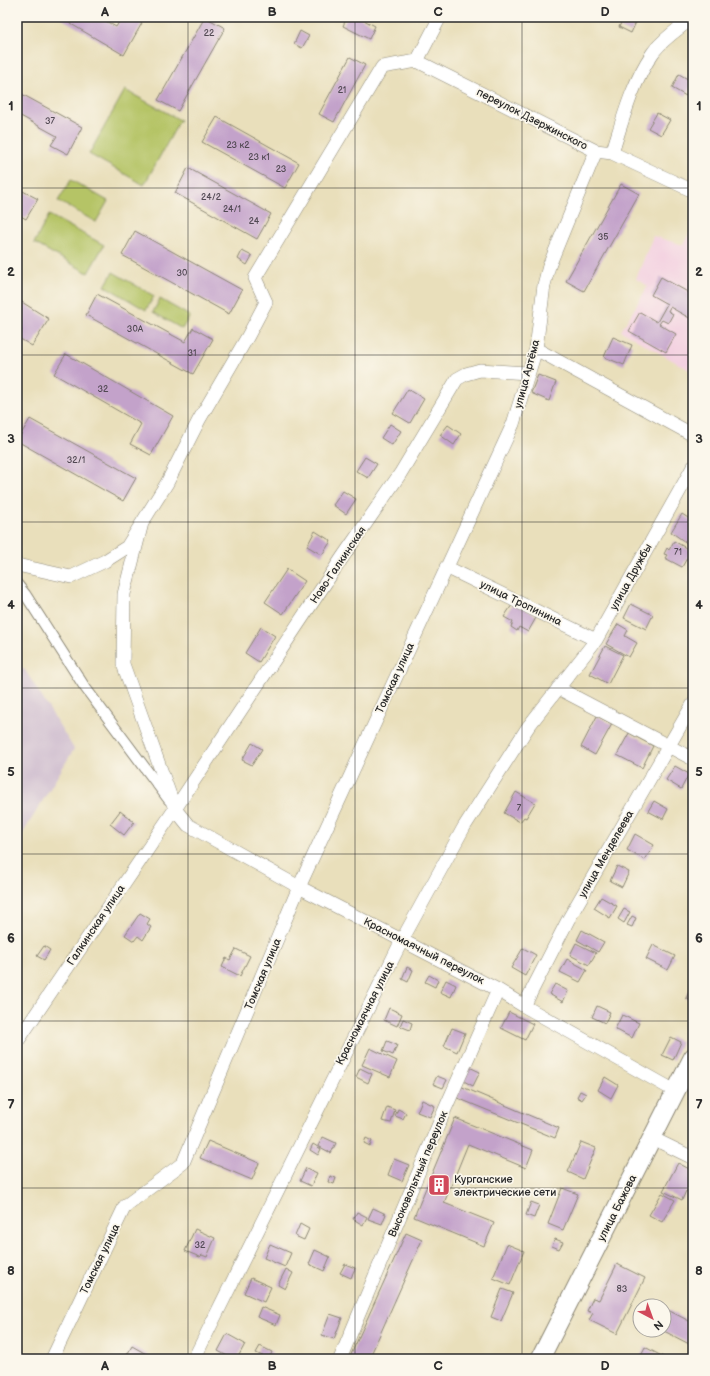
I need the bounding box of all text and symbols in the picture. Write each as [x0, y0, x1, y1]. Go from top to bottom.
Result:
text: A [100, 4, 109, 20]
text: B [267, 4, 277, 20]
text: C [433, 4, 443, 20]
text: D [600, 4, 610, 20]
house number: 22 [204, 28, 215, 39]
house number: 21 [338, 85, 346, 96]
street label: переулок Дзержинского [474, 85, 590, 153]
text: 1 [8, 98, 14, 114]
text: 1 [696, 98, 702, 114]
house number: 37 [45, 116, 56, 127]
house number: 23 к2 [226, 140, 250, 151]
house number: 23 к1 [248, 152, 270, 163]
house number: 23 [276, 164, 287, 175]
house number: 24/2 [201, 192, 222, 203]
house number: 24/1 [223, 204, 241, 215]
house number: 24 [249, 216, 260, 227]
house number: 35 [598, 232, 608, 243]
text: 2 [7, 264, 15, 280]
text: 2 [695, 264, 703, 280]
house number: 30 [177, 268, 187, 279]
house number: 30А [127, 324, 144, 335]
street label: улица Артёма [512, 338, 543, 410]
house number: 31 [187, 348, 197, 359]
house number: 32 [98, 384, 109, 395]
text: 3 [7, 431, 15, 447]
text: 3 [695, 431, 703, 447]
house number: 32/1 [67, 455, 85, 466]
street label: Ново-Галкинская [307, 524, 369, 606]
street label: улица Дружбы [607, 541, 655, 613]
house number: 71 [674, 547, 682, 558]
street label: улица Тропинина [478, 578, 564, 629]
text: 4 [7, 597, 15, 613]
text: 4 [695, 597, 703, 613]
street label: Томская улица [373, 640, 417, 715]
text: 5 [7, 764, 15, 780]
text: 5 [695, 764, 703, 780]
house number: 7 [517, 803, 522, 814]
street label: улица Менделеева [576, 808, 637, 900]
street label: Галкинская улица [64, 882, 128, 968]
street label: Красномаячный переулок [361, 915, 487, 987]
text: 6 [7, 930, 15, 946]
text: 6 [695, 930, 703, 946]
street label: Томская улица [242, 936, 284, 1012]
street label: Красномаячная улица [333, 958, 397, 1067]
text: 7 [7, 1097, 15, 1113]
text: 7 [695, 1097, 703, 1113]
street label: Высоковольтный переулок [385, 1109, 451, 1239]
building icon: Курганские электрические сети [426, 1172, 452, 1198]
street label: улица Бажова [595, 1172, 640, 1243]
place label: Курганские электрические сети [454, 1173, 556, 1199]
street label: Томская улица [77, 1221, 123, 1296]
house number: 32 [195, 1240, 206, 1251]
text: 8 [7, 1263, 15, 1279]
text: 8 [695, 1263, 703, 1279]
house number: 83 [617, 1284, 628, 1295]
north arrow [632, 1298, 672, 1338]
text: N [651, 1318, 666, 1333]
text: A [100, 1358, 109, 1374]
text: B [267, 1358, 277, 1374]
text: C [433, 1358, 443, 1374]
text: D [600, 1358, 610, 1374]

